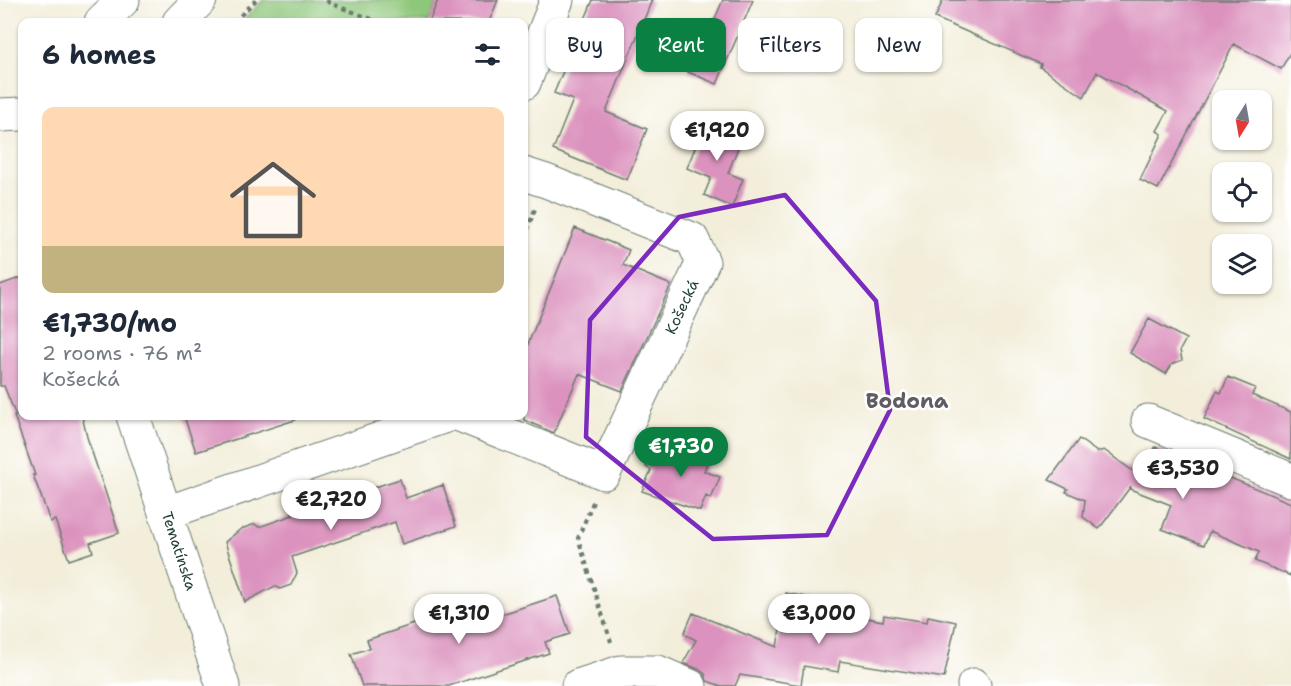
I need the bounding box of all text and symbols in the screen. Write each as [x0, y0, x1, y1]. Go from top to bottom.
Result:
chip: Buy [546, 18, 624, 72]
chip: Rent [636, 18, 726, 72]
chip: Filters [738, 18, 843, 72]
chip: New [855, 18, 942, 72]
text: 6 homes [42, 37, 156, 72]
icon: filters [471, 38, 504, 71]
north arrow [1212, 90, 1272, 150]
map controls [1212, 90, 1272, 294]
pin: €1,920 [668, 111, 766, 162]
text: €1,920 [684, 117, 750, 143]
icon: home [219, 146, 327, 254]
button: locate [1212, 162, 1272, 222]
button: layers [1212, 234, 1272, 294]
street label: Košecká [661, 276, 704, 338]
text: €1,730/mo [42, 305, 177, 340]
text: 2 rooms · 76 m² [42, 340, 202, 366]
text: Košecká [42, 366, 120, 392]
district label: Bodona [866, 387, 949, 415]
pin: €1,730 [632, 427, 730, 478]
text: €1,730 [648, 433, 714, 459]
pin: €3,530 [1134, 449, 1232, 500]
text: €3,530 [1147, 455, 1219, 481]
pin: €2,720 [282, 480, 380, 531]
text: €2,720 [295, 486, 367, 512]
street label: Tematínska [157, 509, 201, 594]
pin: €1,310 [410, 594, 508, 645]
pin: €3,000 [770, 594, 868, 645]
text: €1,310 [428, 600, 490, 626]
text: €3,000 [782, 600, 856, 626]

